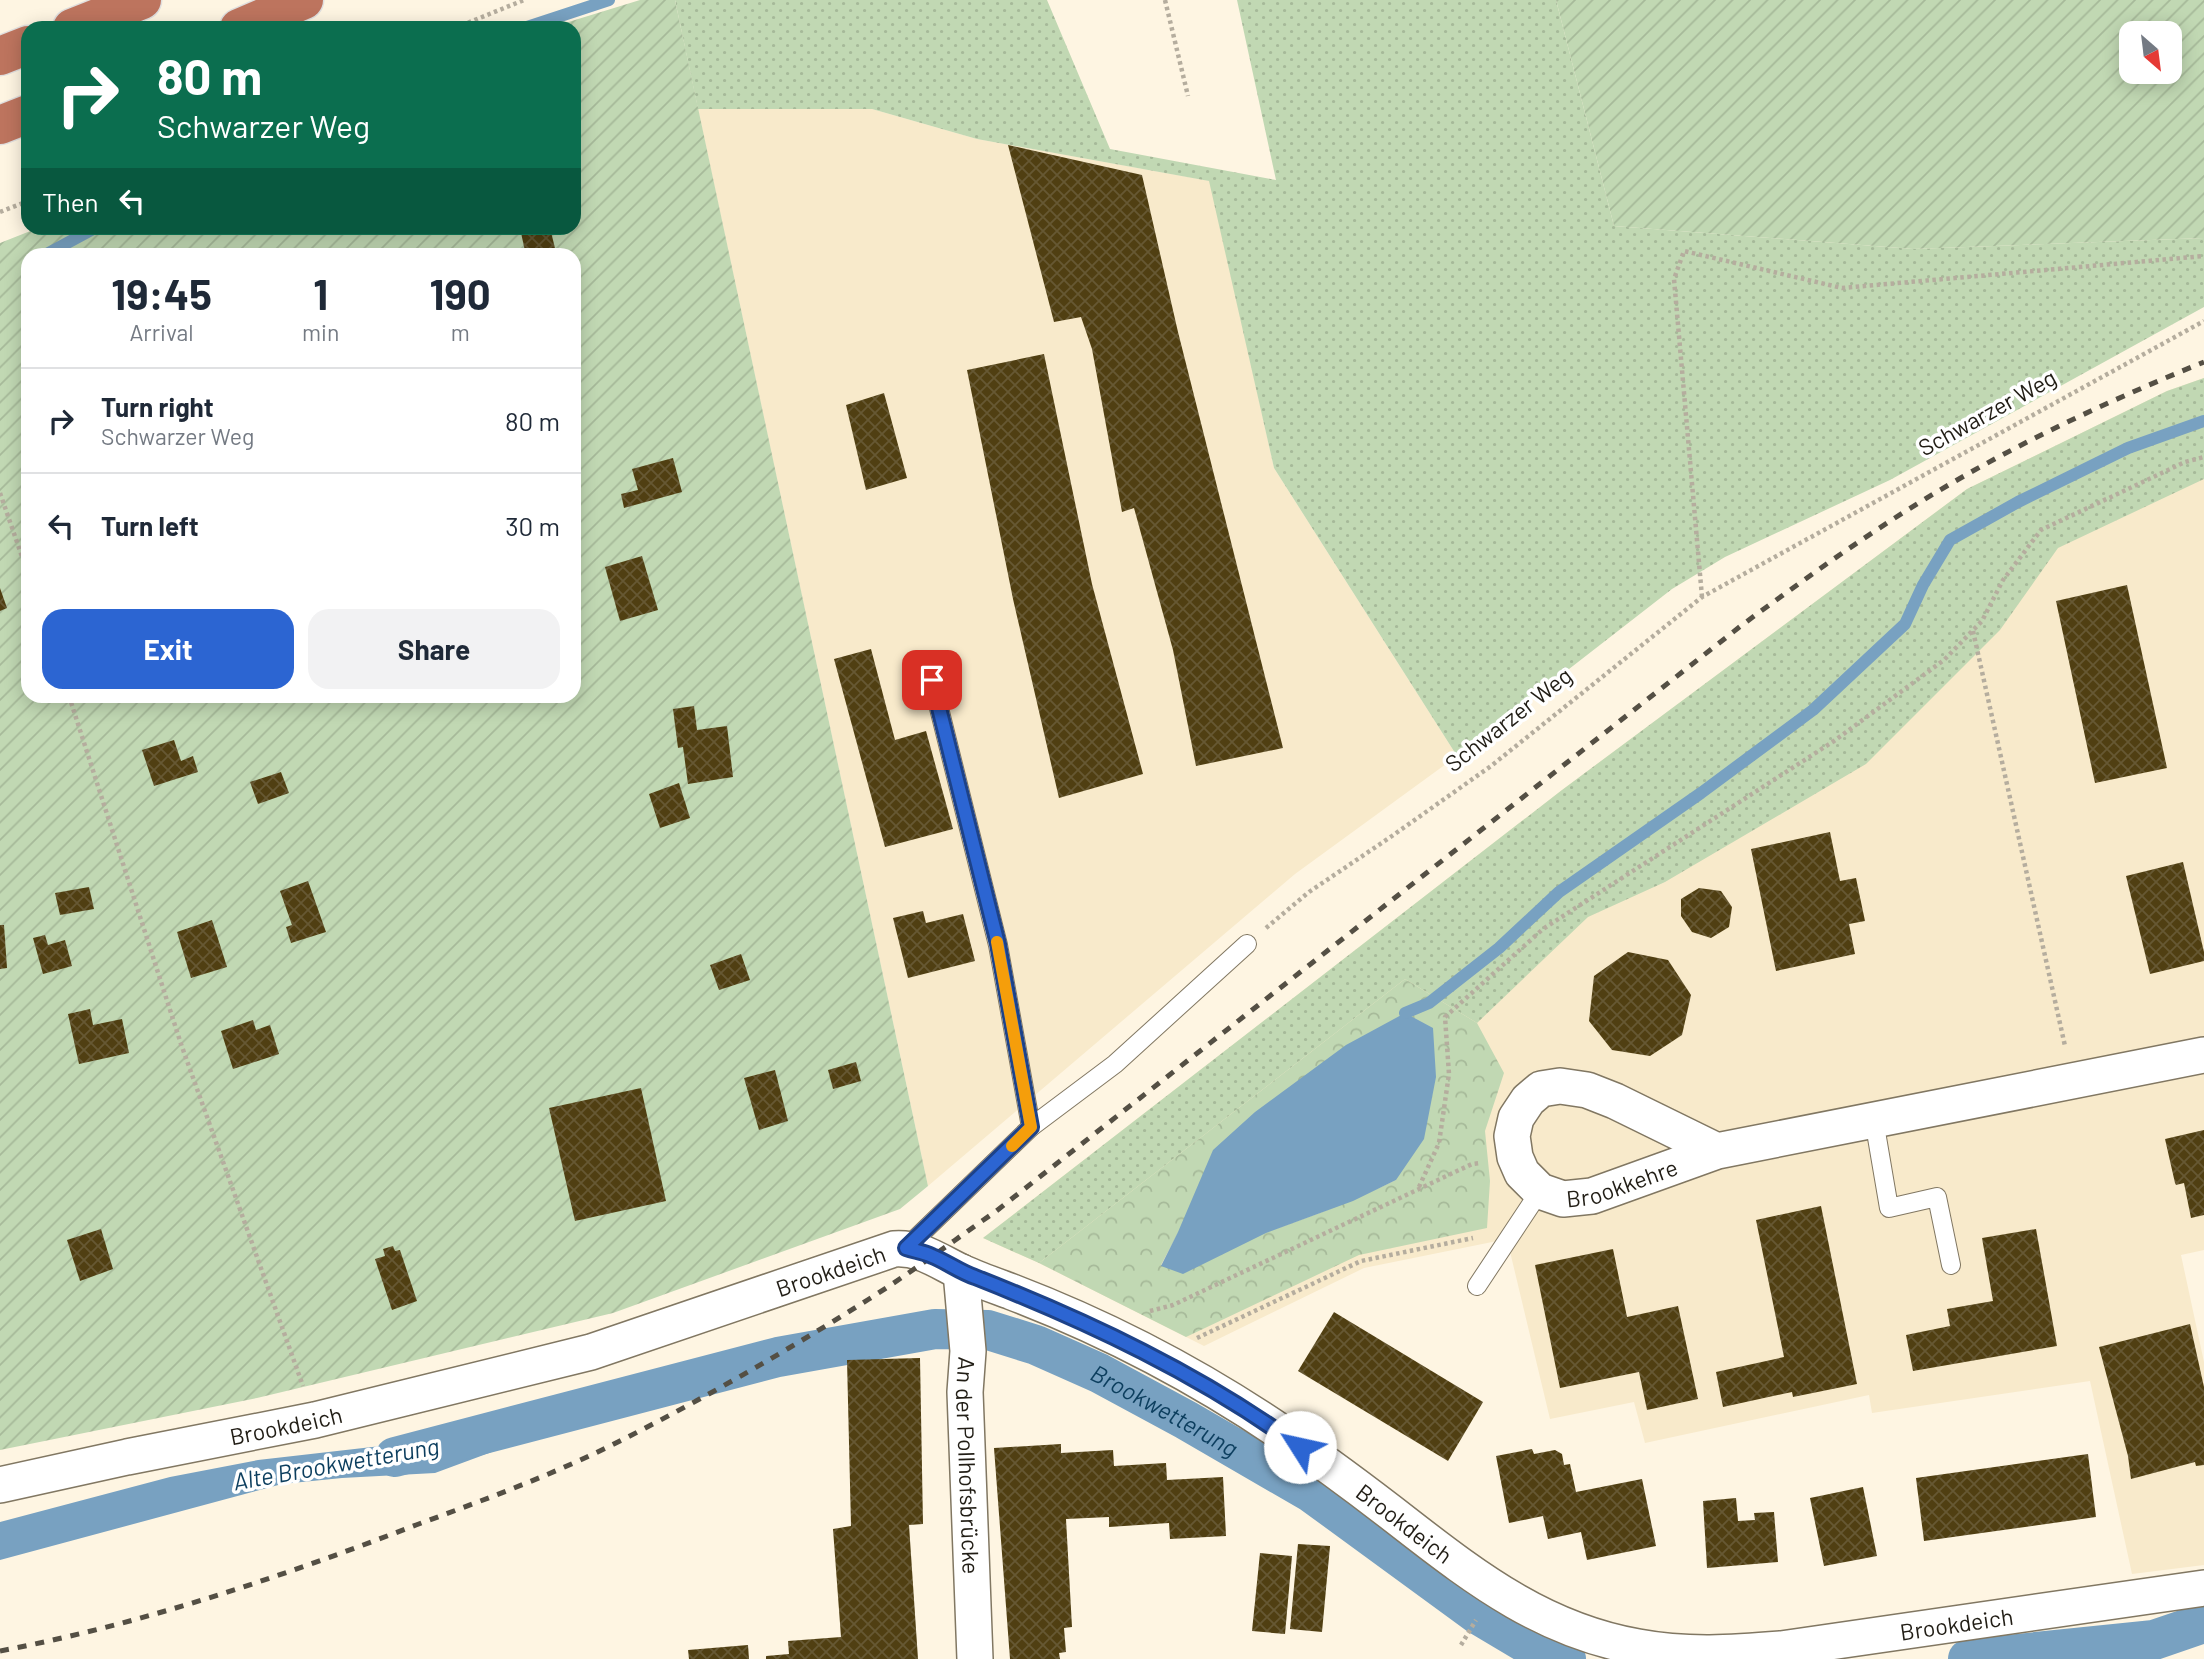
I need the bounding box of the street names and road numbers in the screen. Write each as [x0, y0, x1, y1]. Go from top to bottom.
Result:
street label: Schwarzer Weg [1913, 363, 2061, 461]
street label: Schwarzer Weg [1439, 661, 1577, 777]
street label: Brookkehre [1565, 1152, 1681, 1213]
street label: Brookdeich [772, 1239, 889, 1302]
street label: An der Pollhofsbrücke [951, 1356, 986, 1575]
street label: Brookdeich [227, 1400, 345, 1450]
street label: Brookdeich [1351, 1477, 1458, 1569]
street label: Brookdeich [1898, 1602, 2015, 1646]

